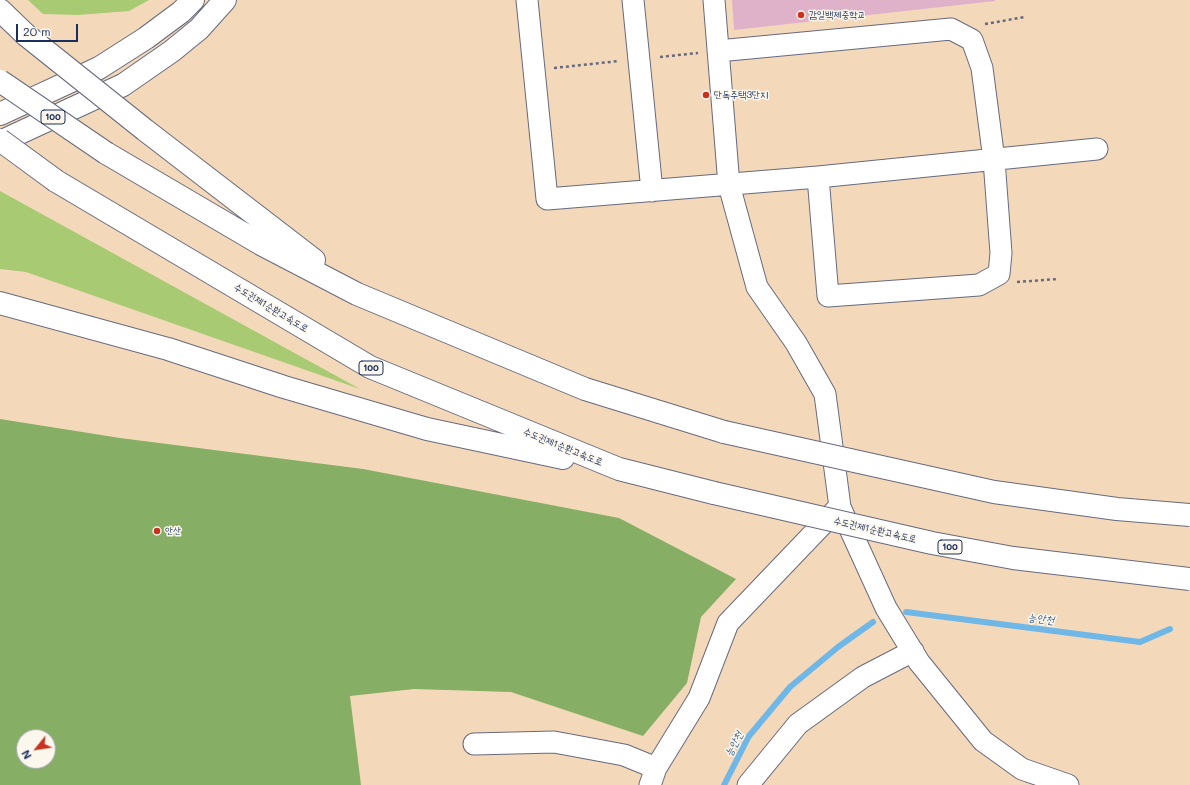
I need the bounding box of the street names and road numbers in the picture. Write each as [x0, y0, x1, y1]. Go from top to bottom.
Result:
road number: 100 [41, 110, 65, 124]
street label: 수도권제1순환고속도로 [232, 281, 310, 335]
road number: 100 [359, 361, 383, 375]
street label: 수도권제1순환고속도로 [521, 426, 605, 468]
street label: 수도권제1순환고속도로 [832, 515, 918, 545]
road number: 100 [938, 540, 962, 554]

